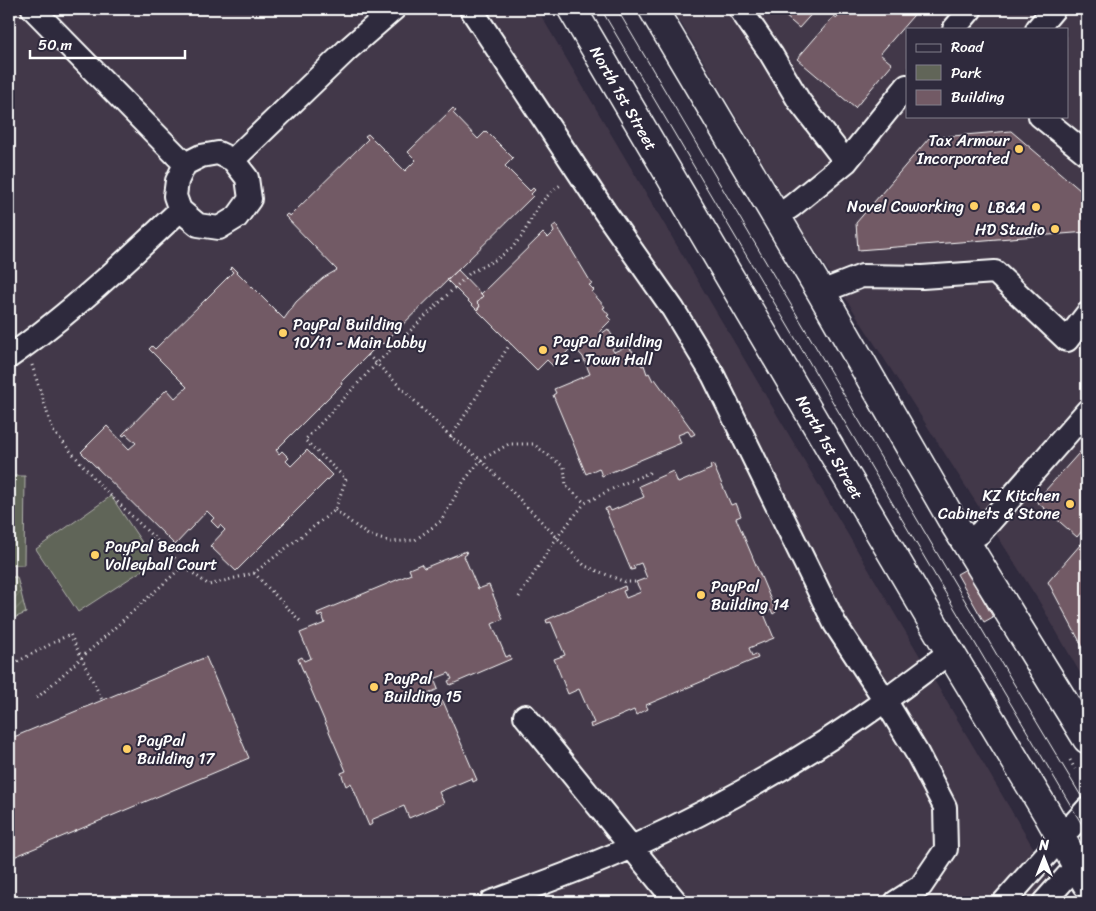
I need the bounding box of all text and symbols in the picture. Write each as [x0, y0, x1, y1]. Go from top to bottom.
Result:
scale bar [30, 28, 185, 60]
legend [906, 28, 1068, 118]
text: 50 m [38, 32, 73, 58]
text: Road [951, 34, 984, 60]
street label: North 1st Street [582, 40, 665, 156]
text: Park [951, 60, 982, 86]
text: Building [951, 84, 1005, 110]
place label: Tax Armour Incorporated [916, 126, 1011, 173]
marker: Tax Armour Incorporated [1013, 143, 1025, 155]
place label: Novel Coworking [847, 192, 964, 221]
place label: LB&A [988, 193, 1026, 222]
marker: Novel Coworking [968, 200, 980, 212]
marker: LB&A [1030, 201, 1042, 213]
place label: HD Studio [975, 215, 1045, 244]
marker: HD Studio [1049, 223, 1061, 235]
place label: PayPal Building 10/11 - Main Lobby [293, 310, 427, 357]
marker: PayPal Building 10/11 - Main Lobby [277, 327, 289, 339]
place label: PayPal Building 12 - Town Hall [553, 327, 663, 374]
marker: PayPal Building 12 - Town Hall [537, 344, 549, 356]
street label: North 1st Street [788, 389, 871, 505]
place label: KZ Kitchen Cabinets & Stone [938, 481, 1060, 528]
marker: KZ Kitchen Cabinets & Stone [1064, 498, 1076, 510]
place label: PayPal Beach Volleyball Court [105, 532, 217, 579]
marker: PayPal Beach Volleyball Court [89, 549, 101, 561]
place label: PayPal Building 14 [711, 572, 789, 619]
marker: PayPal Building 14 [695, 589, 707, 601]
place label: PayPal Building 15 [384, 664, 462, 711]
marker: PayPal Building 15 [368, 681, 380, 693]
place label: PayPal Building 17 [137, 726, 215, 773]
marker: PayPal Building 17 [121, 743, 133, 755]
text: N [1038, 833, 1049, 858]
north arrow [1018, 834, 1068, 884]

